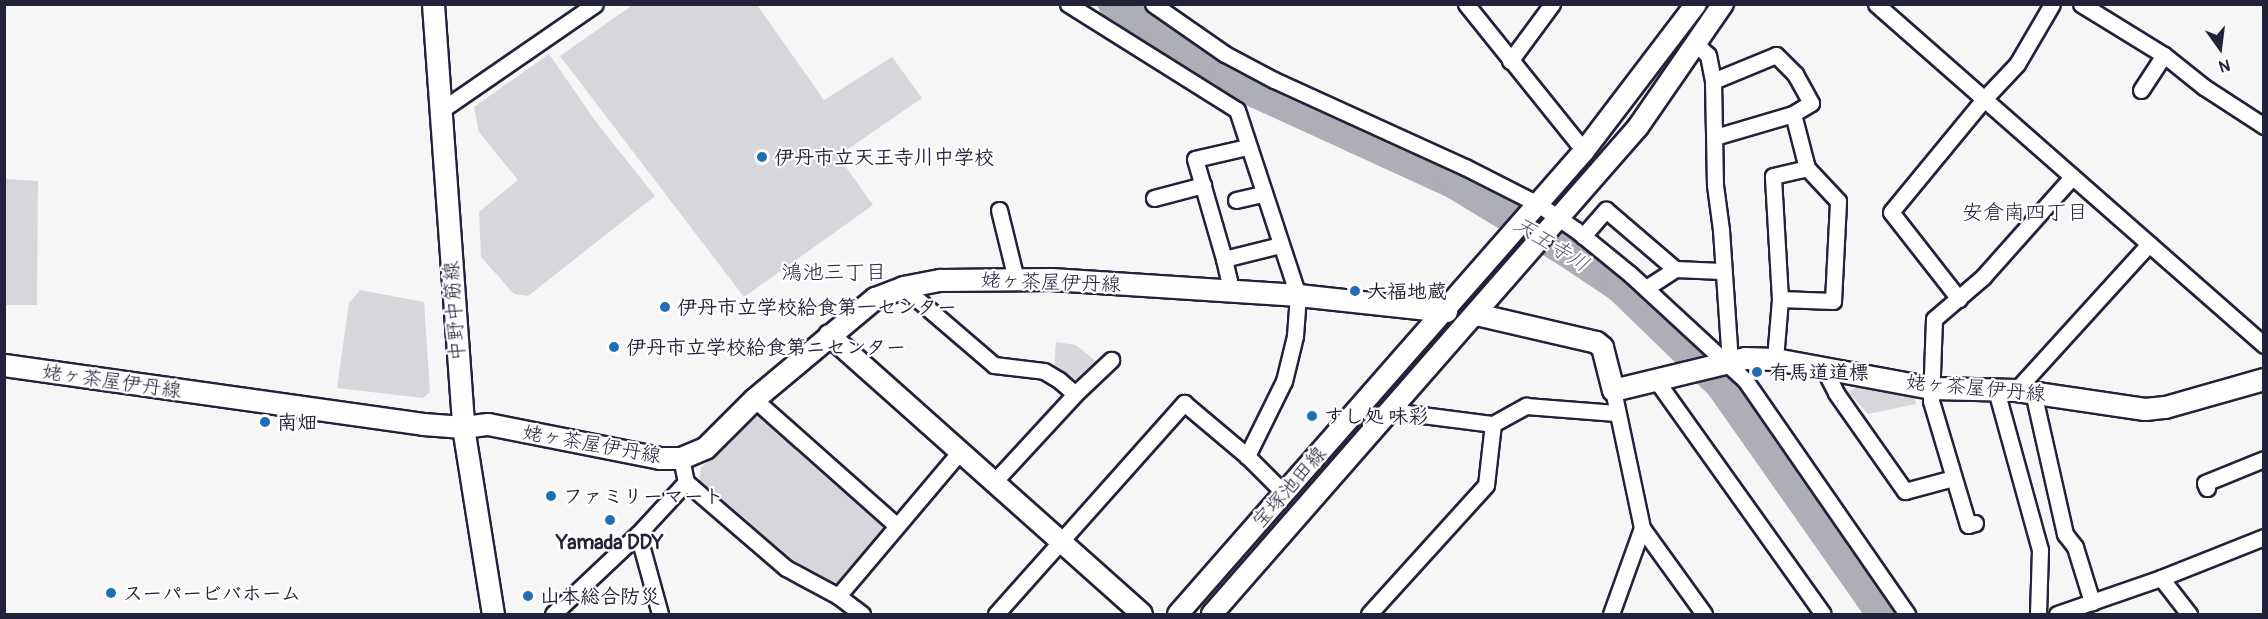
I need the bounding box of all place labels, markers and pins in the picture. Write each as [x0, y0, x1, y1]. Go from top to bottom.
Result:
place label: 伊丹市立天王寺川中学校 [774, 145, 994, 169]
marker: 伊丹市立天王寺川中学校 [755, 150, 769, 164]
place label: 大福地蔵 [1367, 279, 1447, 303]
marker: 大福地蔵 [1348, 284, 1362, 298]
place label: 伊丹市立学校給食第一センター [677, 295, 957, 319]
marker: 伊丹市立学校給食第一センター [658, 300, 672, 314]
place label: 伊丹市立学校給食第ニセンター [626, 335, 906, 359]
marker: 伊丹市立学校給食第ニセンター [607, 340, 621, 354]
place label: 有馬道道標 [1769, 360, 1869, 384]
marker: 有馬道道標 [1750, 365, 1764, 379]
place label: すし処 味彩 [1324, 404, 1428, 428]
marker: すし処 味彩 [1305, 409, 1319, 423]
place label: 南畑 [277, 410, 317, 434]
marker: 南畑 [258, 415, 272, 429]
place label: ファミリーマート [563, 484, 723, 508]
marker: ファミリーマート [544, 489, 558, 503]
marker: Yamada DDY [603, 513, 617, 527]
place label: Yamada DDY [556, 530, 664, 554]
place label: スーパービバホーム [123, 581, 302, 605]
place label: 山本総合防災 [540, 584, 660, 608]
marker: スーパービバホーム [104, 586, 118, 600]
marker: 山本総合防災 [521, 589, 535, 603]

